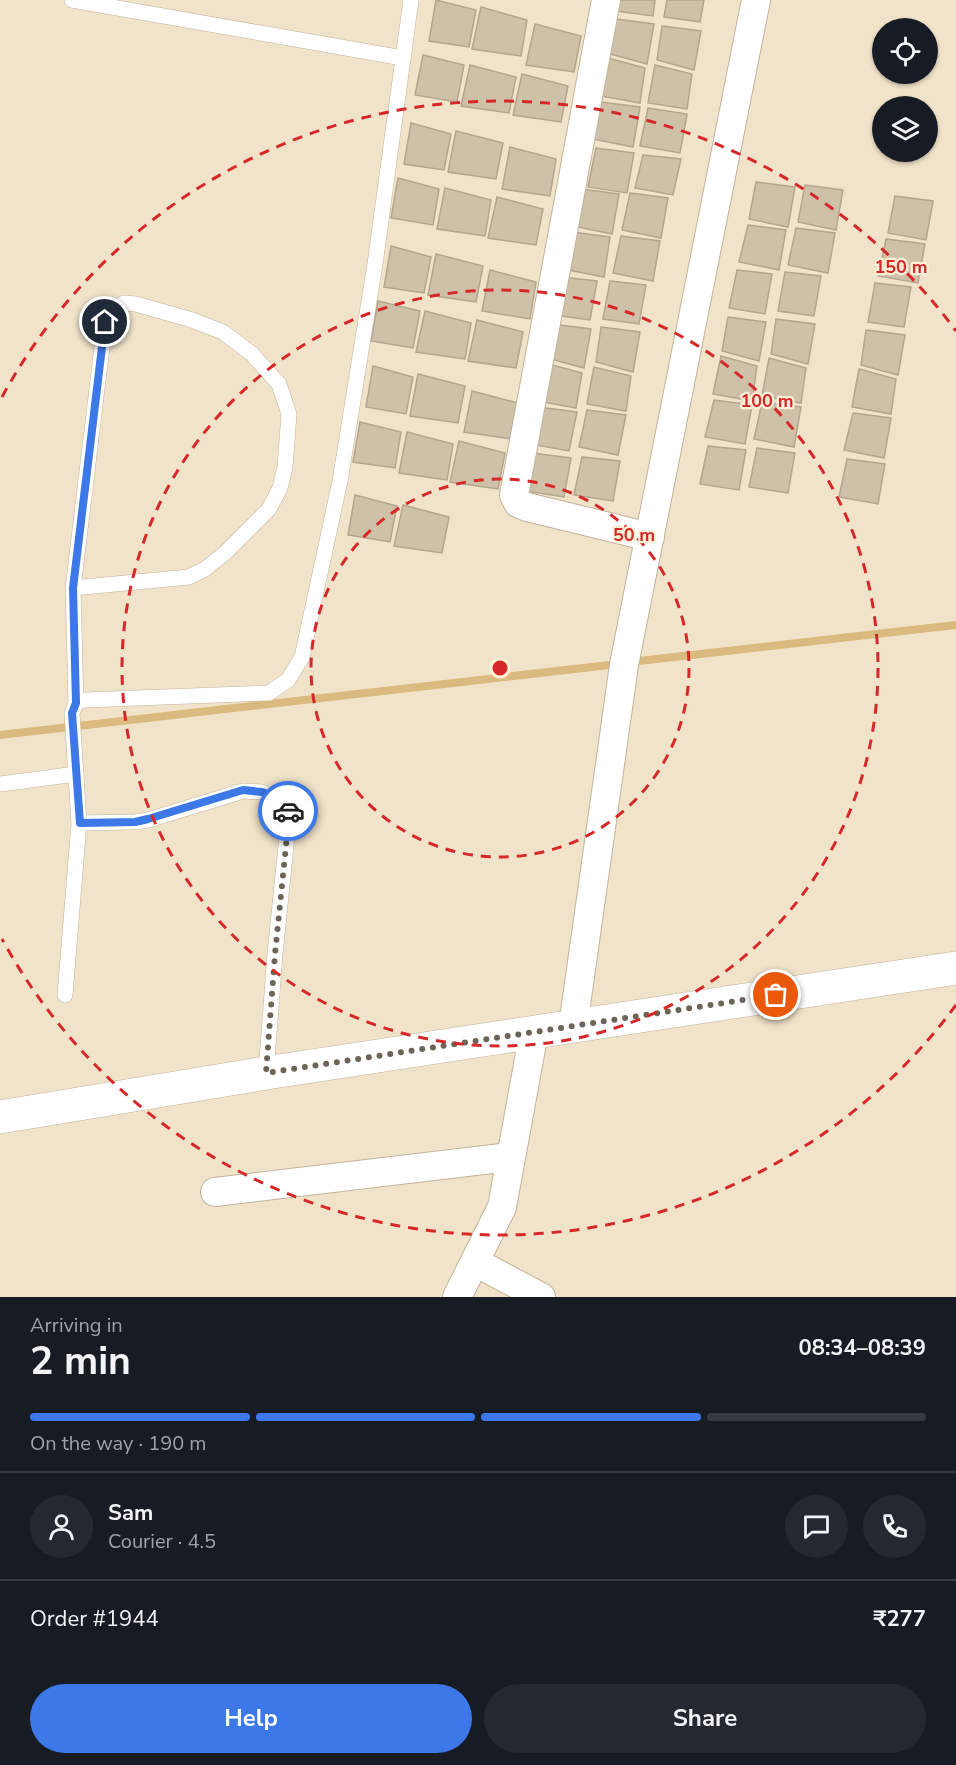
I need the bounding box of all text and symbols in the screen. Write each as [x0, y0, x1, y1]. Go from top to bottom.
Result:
map controls [872, 18, 938, 162]
button: locate [872, 18, 938, 84]
button: layers [872, 96, 938, 162]
text: 150 m [874, 255, 928, 279]
pin [79, 296, 130, 347]
icon: home [88, 305, 121, 338]
text: 100 m [740, 389, 794, 413]
text: 50 m [613, 523, 655, 547]
centre of rings [490, 658, 510, 678]
courier [258, 781, 318, 841]
icon: car [272, 795, 305, 828]
pin [750, 969, 801, 1020]
icon: bag [759, 978, 792, 1011]
text: Arriving in [30, 1312, 123, 1339]
text: 08:34–08:39 [798, 1333, 926, 1363]
text: 2 min [30, 1335, 131, 1388]
text: On the way · 190 m [30, 1430, 206, 1457]
button: person [30, 1495, 93, 1558]
button: chat [785, 1495, 848, 1558]
button: phone [863, 1495, 926, 1558]
text: Sam [108, 1498, 153, 1528]
text: Courier · 4.5 [108, 1528, 216, 1555]
text: Order #1944 [30, 1604, 159, 1634]
text: ₹277 [873, 1604, 926, 1634]
button: Help [30, 1684, 472, 1753]
button: Share [484, 1684, 926, 1753]

